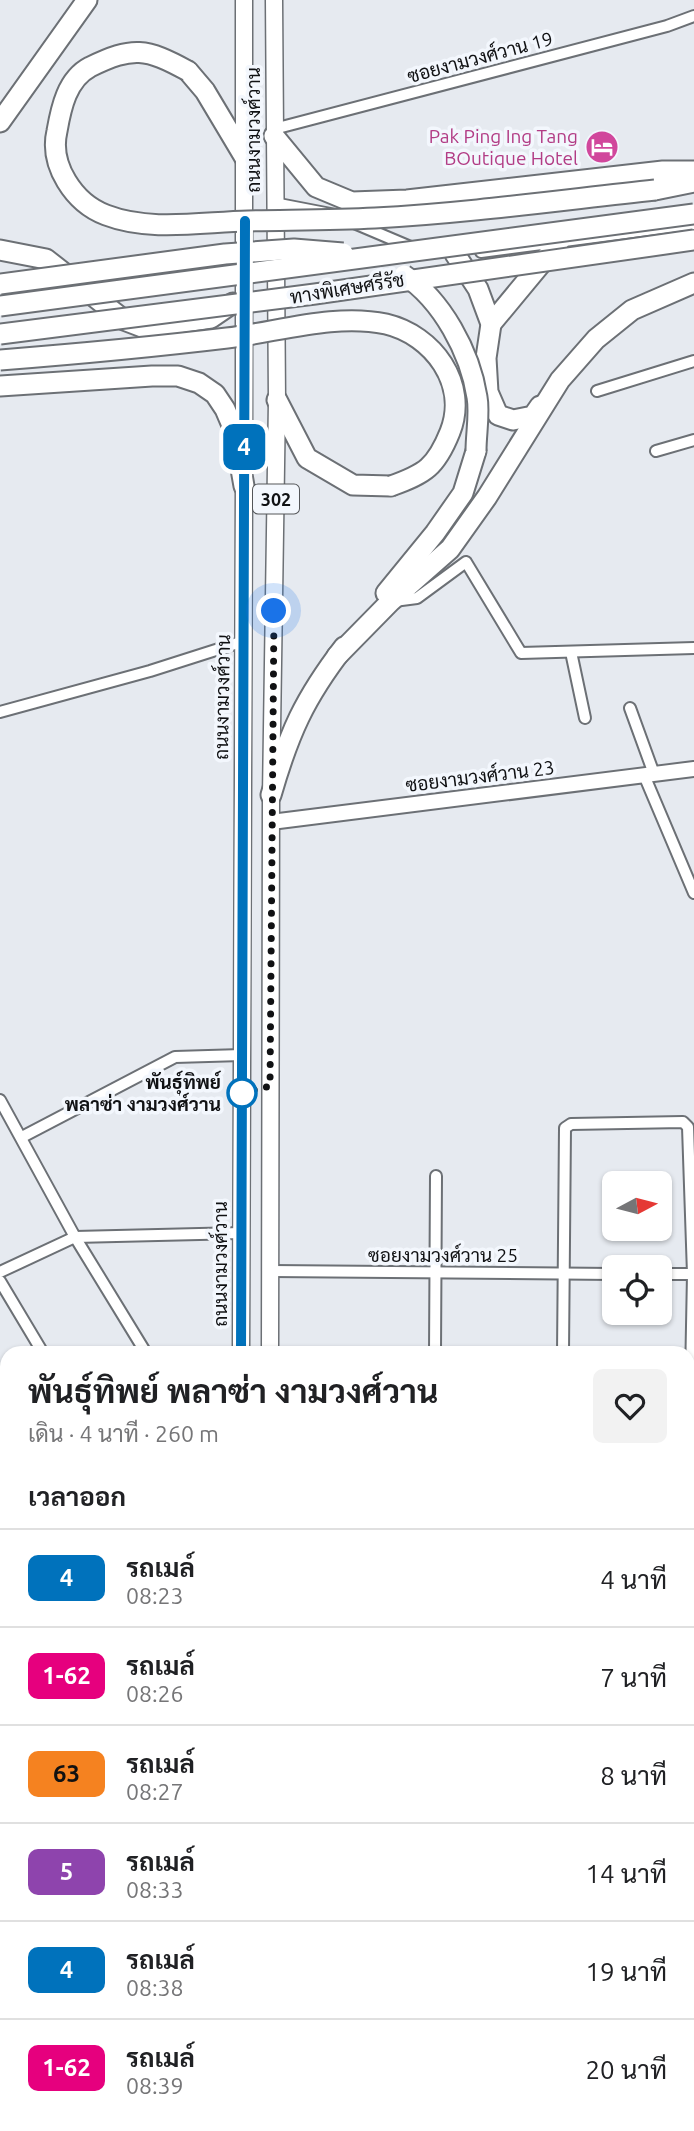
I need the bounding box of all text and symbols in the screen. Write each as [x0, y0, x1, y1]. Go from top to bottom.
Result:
street label: ซอยงามวงศ์วาน 19 [405, 26, 555, 87]
street label: ถนนงามวงศ์วาน [241, 67, 264, 193]
place label: Pak Ping Ing Tang BOutique Hotel [429, 125, 578, 169]
hotel icon: Pak Ping Ing Tang BOutique Hotel [583, 128, 621, 166]
street label: ทางพิเศษศรีรัช [288, 267, 406, 308]
line badge: 4 [221, 424, 267, 470]
text: 4 [237, 433, 251, 460]
road number: 302 [253, 485, 299, 514]
your location [256, 593, 291, 628]
street label: ถนนงามวงศ์วาน [209, 634, 234, 760]
street label: ซอยงามวงศ์วาน 23 [404, 755, 556, 796]
place label: พันธุ์ทิพย์ พลาซ่า งามวงศ์วาน [65, 1070, 222, 1115]
marker: พันธุ์ทิพย์ พลาซ่า งามวงศ์วาน [227, 1078, 257, 1108]
north arrow [602, 1171, 672, 1241]
map controls [602, 1171, 672, 1325]
street label: ถนนงามวงศ์วาน [208, 1201, 231, 1327]
street label: ซอยงามวงศ์วาน 25 [368, 1243, 518, 1266]
button: locate [602, 1255, 672, 1325]
button: heart [593, 1369, 667, 1443]
text: พันธุ์ทิพย์ พลาซ่า งามวงศ์วาน [28, 1372, 438, 1409]
text: เดิน · 4 นาที · 260 m [28, 1421, 219, 1446]
text: เวลาออก [28, 1482, 126, 1511]
text: รถเมล์ [126, 1553, 195, 1582]
text: 4 [60, 1564, 73, 1591]
text: 4 นาที [600, 1565, 667, 1594]
text: 08:23 [126, 1583, 184, 1608]
text: รถเมล์ [126, 1651, 195, 1680]
text: 1-62 [42, 1662, 91, 1689]
text: 7 นาที [600, 1663, 667, 1692]
text: 08:26 [126, 1681, 184, 1706]
text: รถเมล์ [126, 1749, 195, 1778]
text: 63 [53, 1760, 80, 1787]
text: 8 นาที [600, 1761, 667, 1790]
text: 08:27 [126, 1779, 184, 1804]
text: รถเมล์ [126, 1847, 195, 1876]
text: 5 [60, 1858, 73, 1885]
text: 14 นาที [585, 1859, 667, 1888]
text: 08:33 [126, 1877, 184, 1902]
text: รถเมล์ [126, 1945, 195, 1974]
text: 4 [60, 1956, 73, 1983]
text: 19 นาที [585, 1957, 667, 1986]
text: 08:38 [126, 1975, 184, 2000]
text: รถเมล์ [126, 2043, 195, 2072]
text: 1-62 [42, 2054, 91, 2081]
text: 20 นาที [585, 2055, 667, 2084]
text: 08:39 [126, 2073, 184, 2098]

